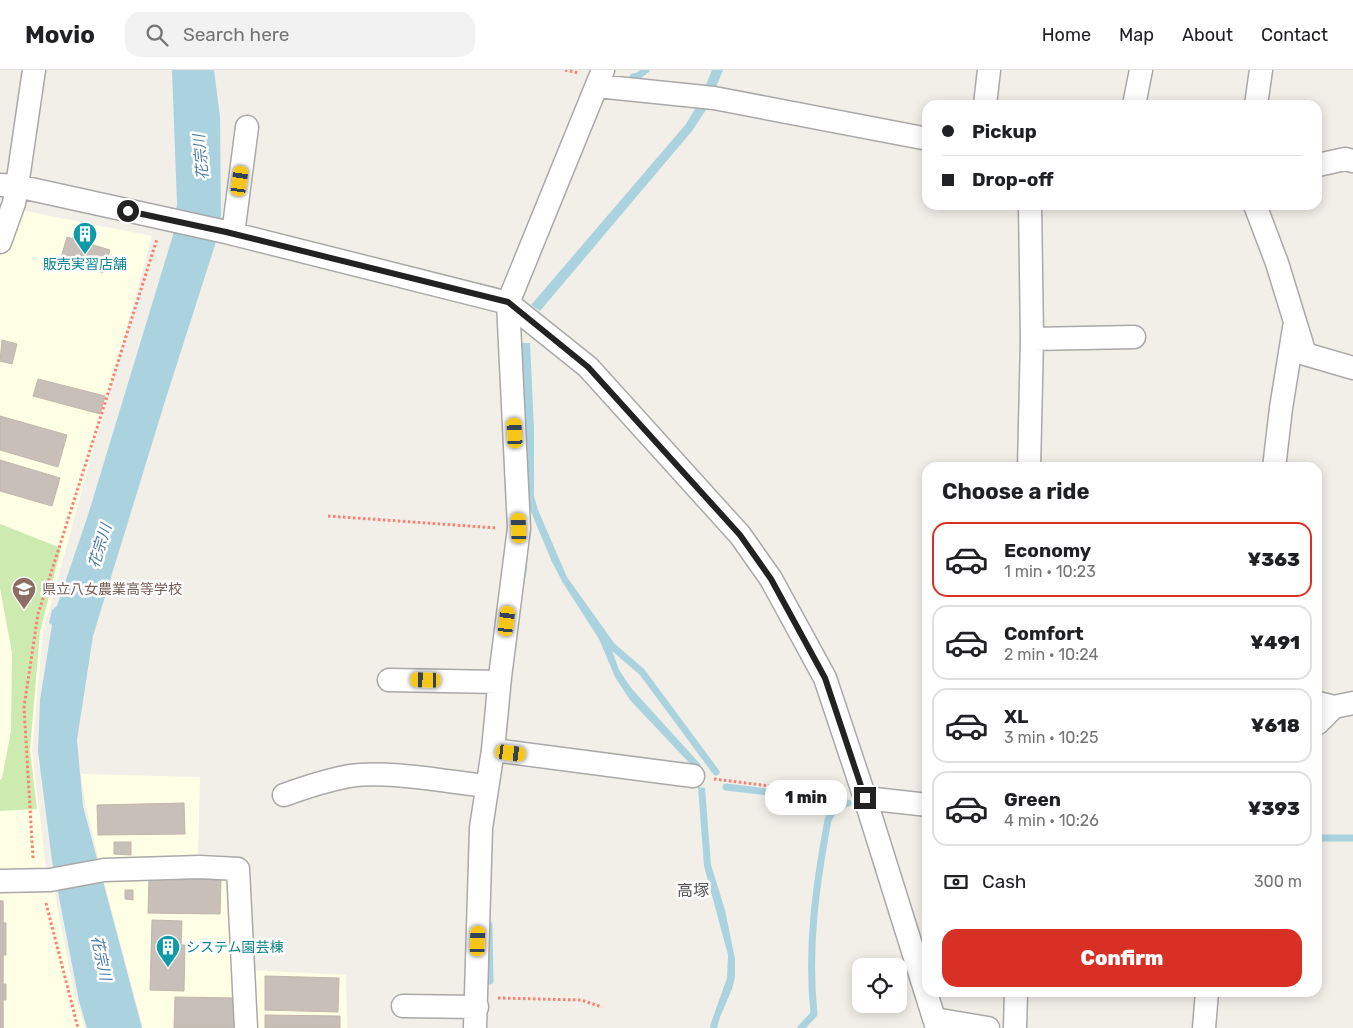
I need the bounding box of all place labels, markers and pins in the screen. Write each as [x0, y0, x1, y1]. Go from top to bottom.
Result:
building icon: 販売実習店舗 [72, 221, 98, 255]
place label: 販売実習店舗 [43, 256, 127, 273]
school or university icon: 県立八女農業高等学校 [11, 576, 37, 610]
place label: 県立八女農業高等学校 [42, 581, 182, 598]
building icon: システム園芸棟 [155, 934, 181, 968]
place label: システム園芸棟 [186, 939, 284, 956]

